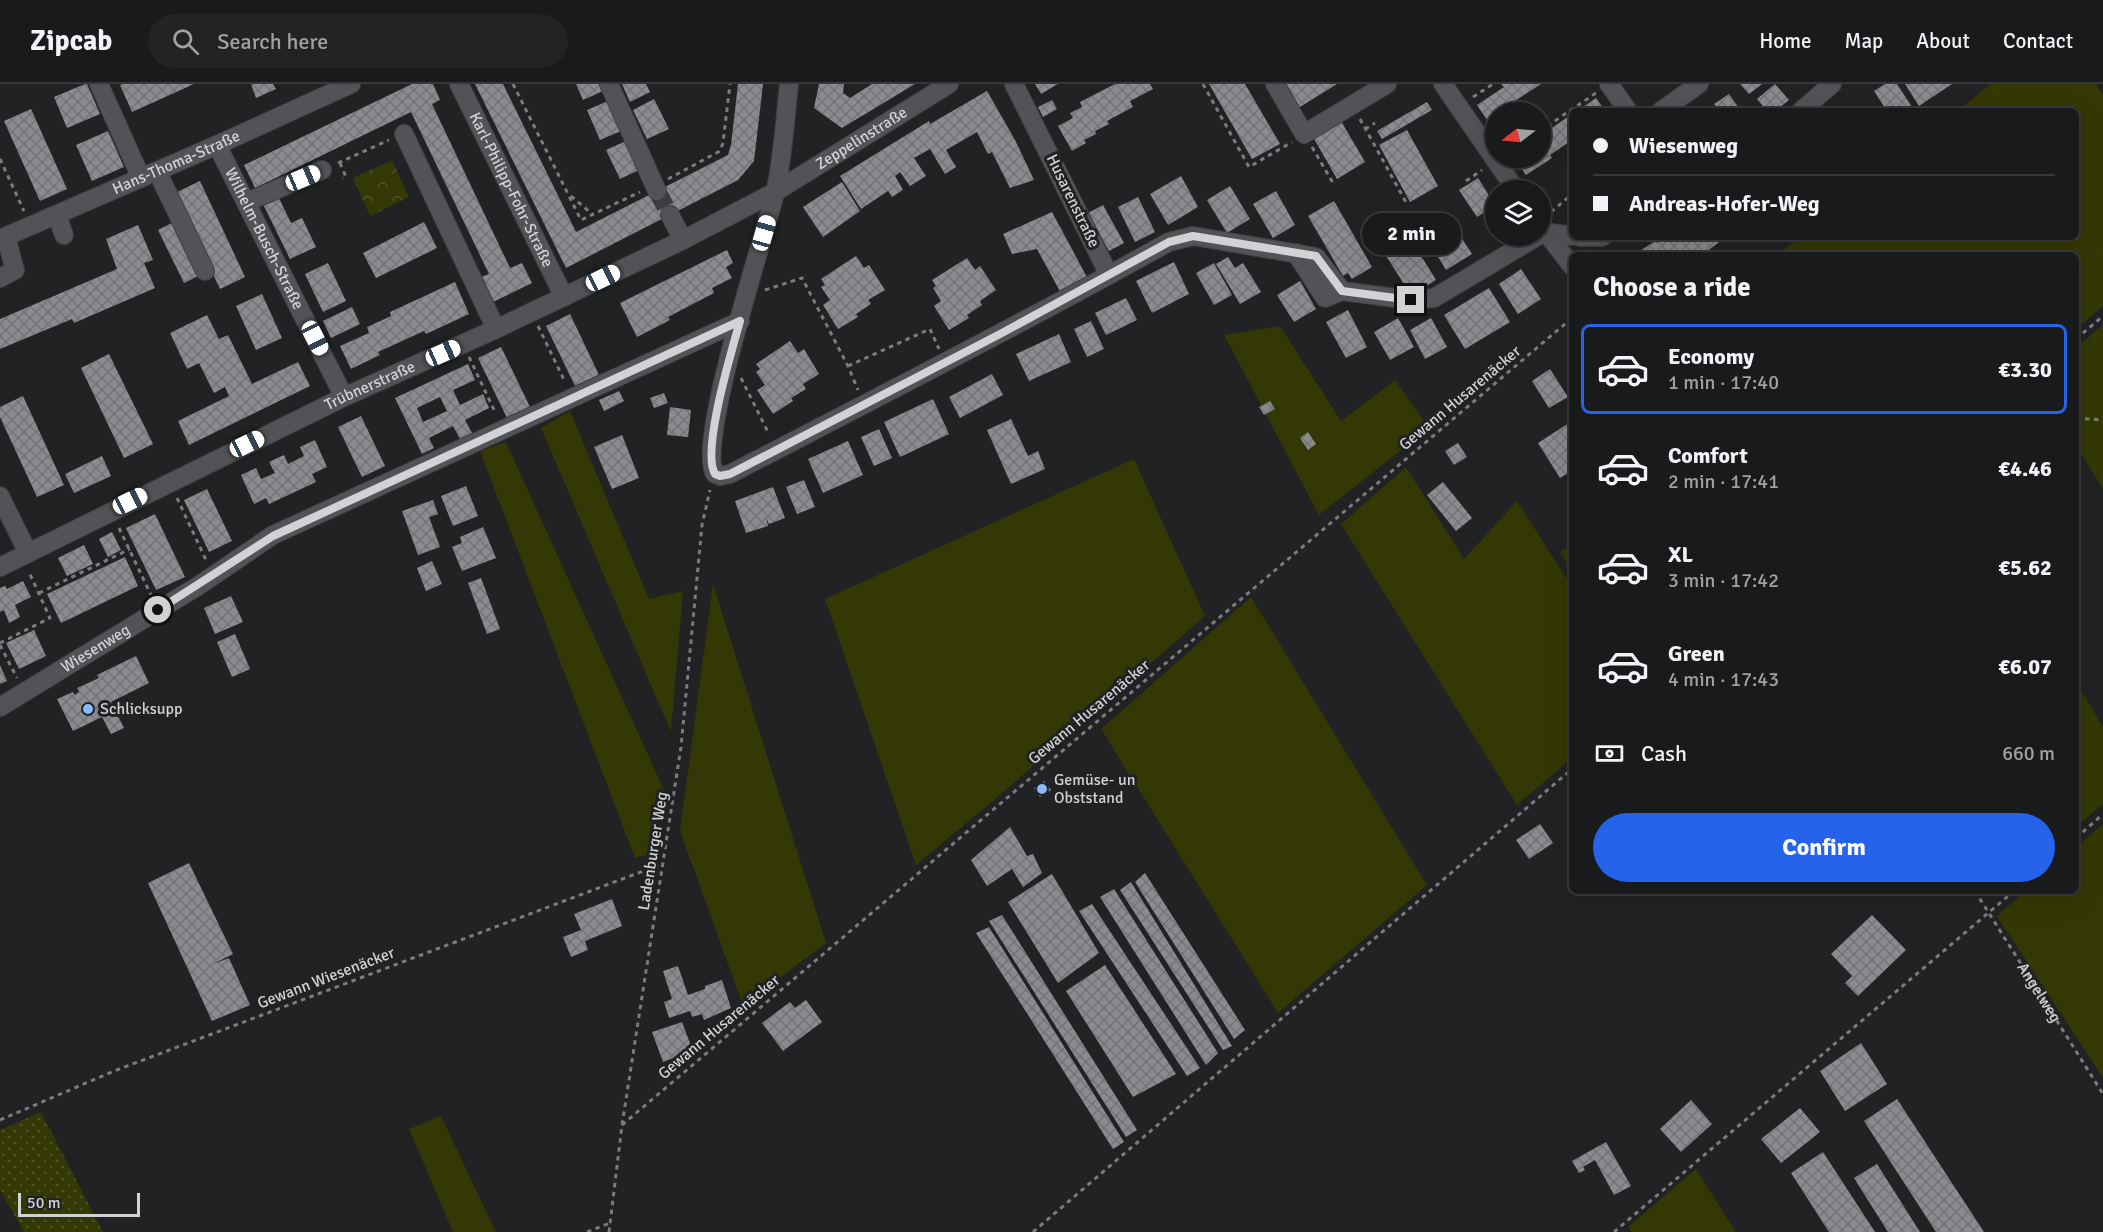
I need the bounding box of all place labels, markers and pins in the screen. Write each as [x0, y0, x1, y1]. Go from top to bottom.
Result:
place label: Schlicksupp [100, 699, 182, 719]
marker: Schlicksupp [81, 702, 95, 716]
place label: Gemüse- un Obststand [1054, 770, 1135, 808]
marker: Gemüse- un Obststand [1035, 782, 1049, 796]

